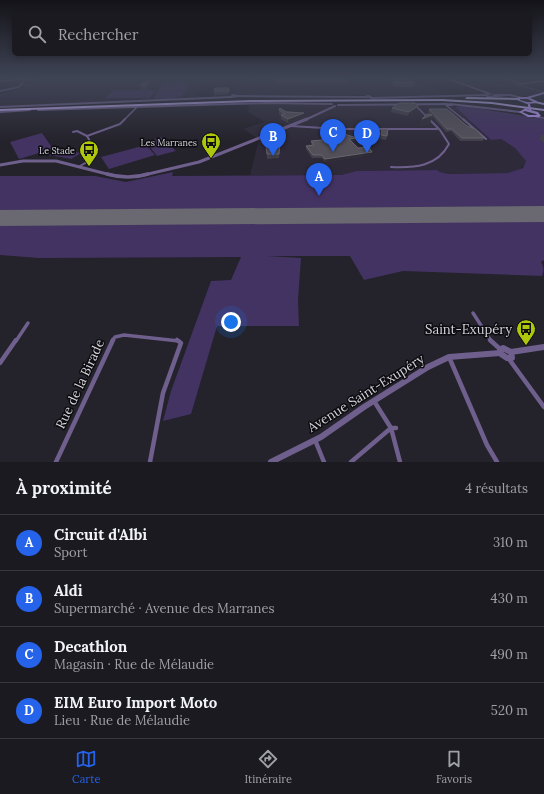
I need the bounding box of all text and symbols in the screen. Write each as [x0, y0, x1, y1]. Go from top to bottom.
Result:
search box [12, 12, 532, 56]
icon: search [26, 23, 48, 45]
text: Rechercher [58, 25, 138, 44]
pin: C [320, 119, 346, 152]
pin: D [354, 120, 380, 153]
pin: B [260, 123, 286, 156]
bus stop icon: Les Marranes [200, 131, 222, 159]
place label: Les Marranes [141, 137, 197, 148]
bus stop icon: Le Stade [78, 139, 100, 167]
place label: Le Stade [39, 145, 75, 156]
pin: A [306, 163, 332, 196]
your location [221, 312, 241, 332]
bus stop icon: Saint-Exupéry [515, 318, 537, 346]
place label: Saint-Exupéry [425, 321, 512, 338]
street label: Rue de la Birade [52, 336, 108, 432]
street label: Avenue Saint-Exupéry [304, 350, 428, 436]
text: À proximité [16, 477, 112, 499]
text: 4 résultats [465, 480, 528, 497]
text: Circuit d'Albi [54, 525, 147, 544]
text: A [25, 534, 33, 551]
text: 310 m [493, 534, 528, 551]
text: Sport [54, 544, 87, 561]
text: Aldi [54, 581, 83, 600]
text: B [25, 590, 33, 607]
text: 430 m [491, 590, 528, 607]
text: Supermarché · Avenue des Marranes [54, 600, 274, 617]
text: Decathlon [54, 637, 127, 656]
text: C [25, 646, 33, 663]
text: 490 m [490, 646, 528, 663]
text: Magasin · Rue de Mélaudie [54, 656, 214, 673]
text: EIM Euro Import Moto [54, 693, 217, 712]
text: D [24, 702, 34, 719]
text: 520 m [491, 702, 528, 719]
text: Lieu · Rue de Mélaudie [54, 712, 190, 729]
tab: Carte [72, 748, 100, 786]
tab: Itinéraire [244, 748, 292, 786]
tab: Favoris [436, 748, 472, 786]

